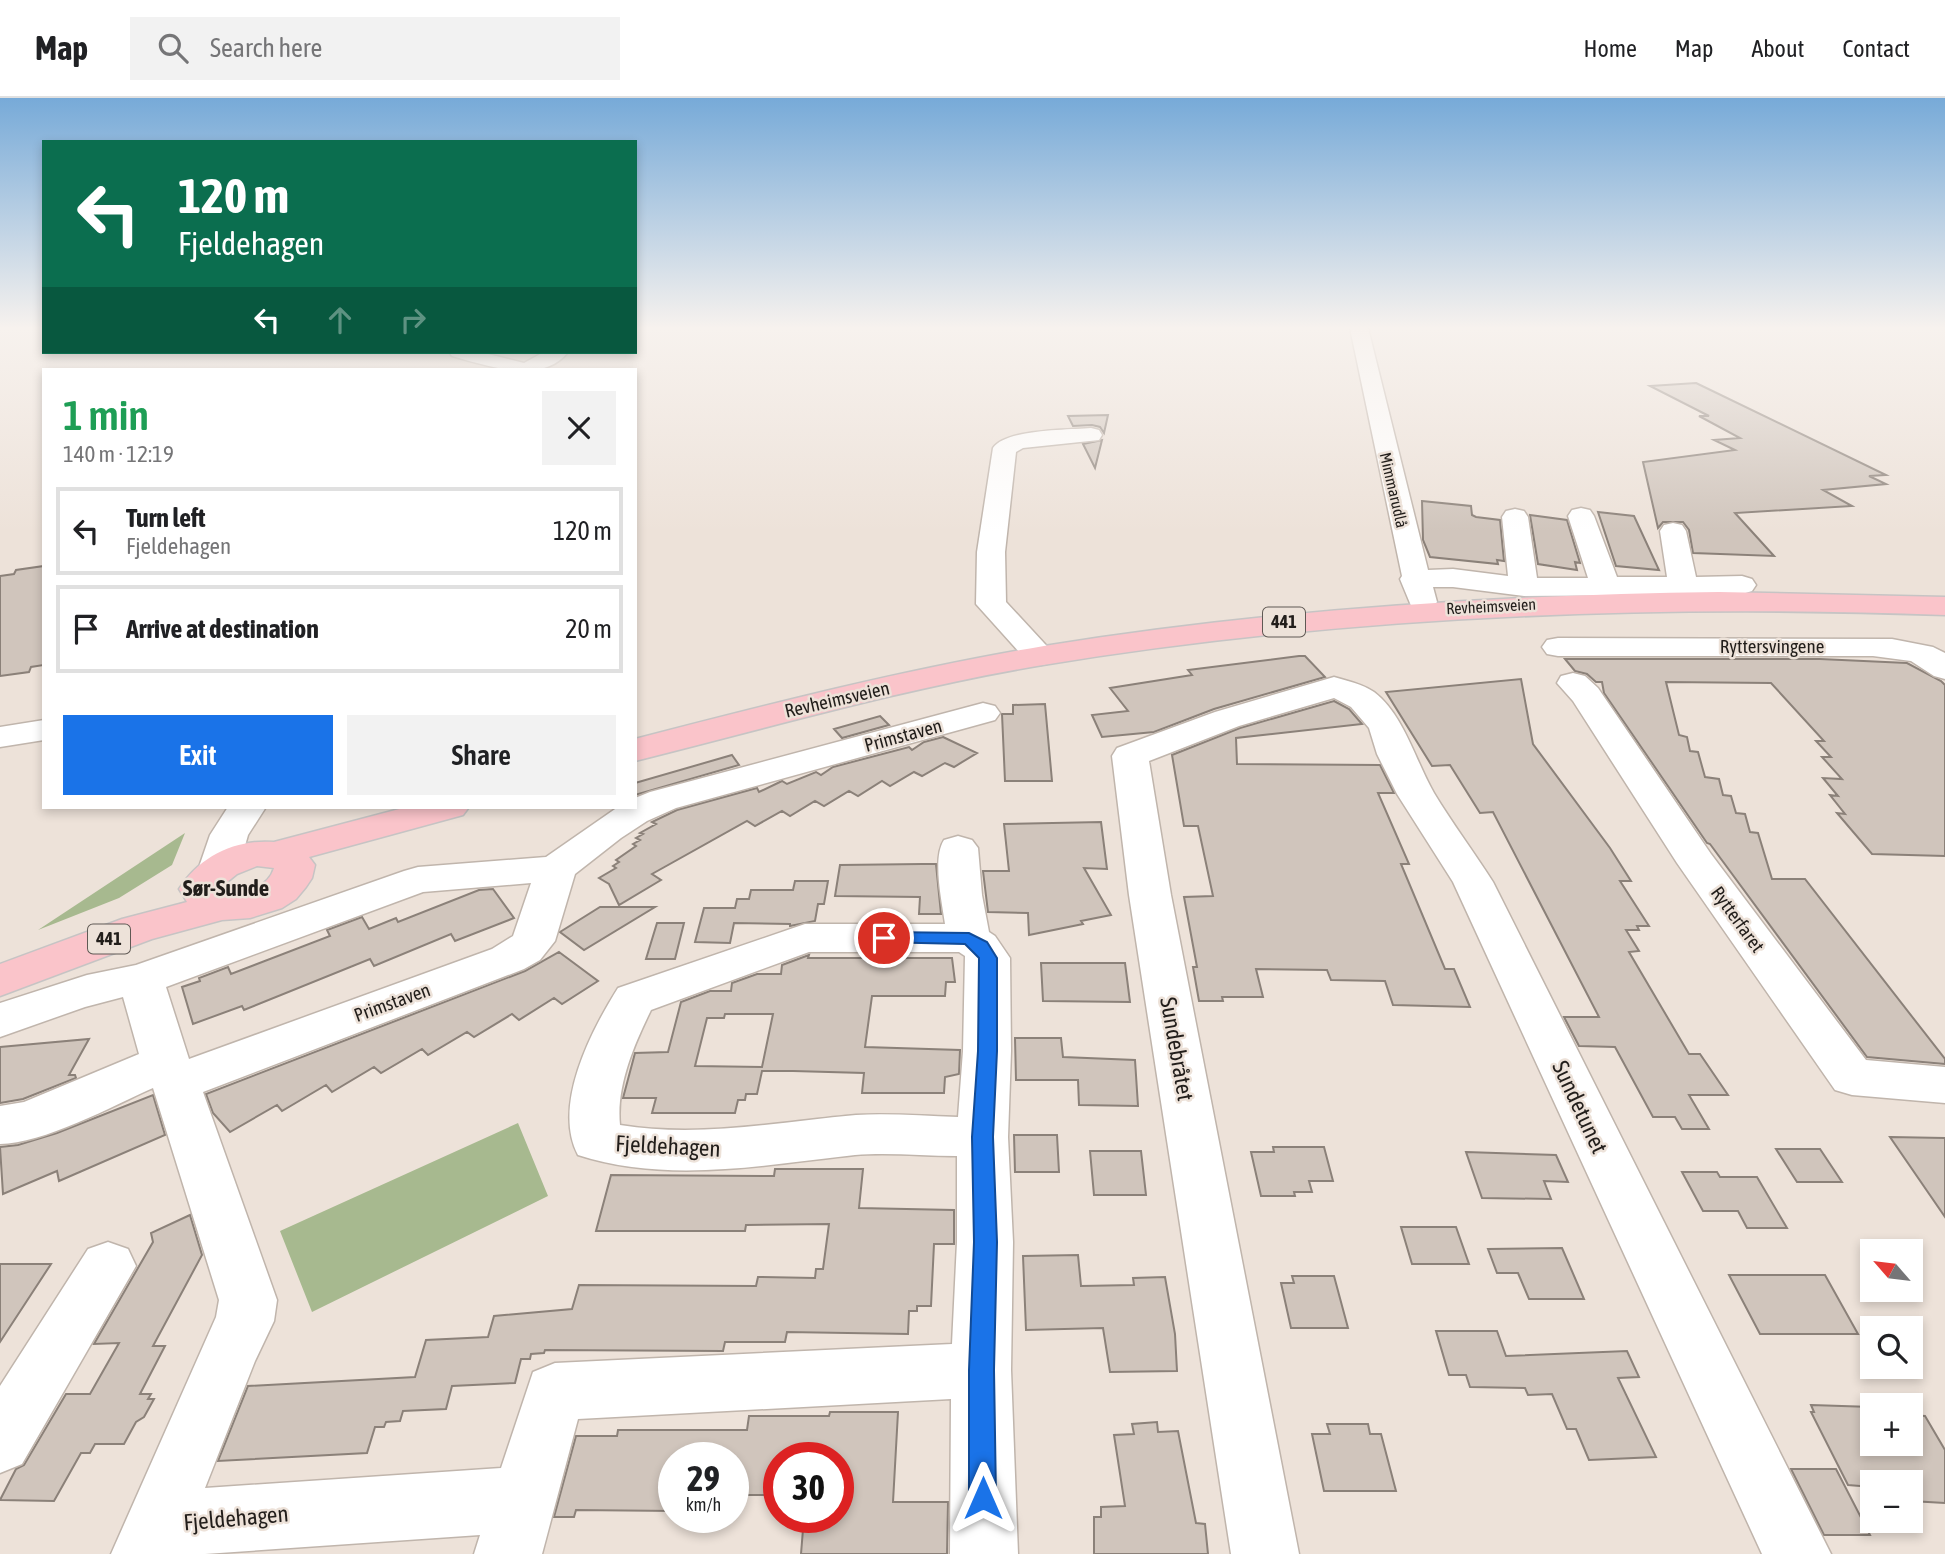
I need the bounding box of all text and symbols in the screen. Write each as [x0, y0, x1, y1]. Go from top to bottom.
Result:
search box [130, 17, 620, 80]
text: Map [35, 29, 88, 67]
icon: search [154, 29, 192, 67]
text: Search here [210, 33, 322, 63]
text: Home [1583, 35, 1637, 62]
text: Map [1675, 35, 1713, 62]
text: About [1751, 35, 1804, 62]
text: Contact [1842, 35, 1910, 62]
text: 120 m [178, 167, 289, 223]
icon: left [63, 168, 154, 259]
text: Fjeldehagen [178, 225, 324, 262]
icon: left [248, 301, 286, 339]
icon: ahead [321, 301, 359, 339]
icon: right [394, 301, 432, 339]
text: 1 min [63, 391, 149, 439]
button: close [542, 391, 616, 465]
text: 140 m · 12:19 [63, 441, 174, 467]
street label: Mimmarudlå [1377, 451, 1411, 529]
text: Turn left [126, 503, 206, 533]
icon: left [67, 512, 105, 550]
text: 120 m [553, 516, 612, 546]
text: Fjeldehagen [126, 533, 231, 559]
street label: Revheimsveien [1446, 595, 1536, 617]
road number: 441 [1263, 608, 1305, 636]
icon: arrive [67, 610, 105, 648]
text: Arrive at destination [126, 614, 319, 644]
text: 20 m [565, 614, 612, 644]
street label: Ryttersvingene [1720, 635, 1824, 657]
street label: Revheimsveien [782, 676, 892, 722]
street label: Primstaven [862, 714, 944, 756]
button: Exit [63, 715, 333, 795]
button: Share [347, 715, 616, 795]
district label: Sør-Sunde [183, 875, 269, 901]
street label: Rytterfaret [1707, 882, 1769, 956]
pin [854, 908, 914, 968]
icon: arrive [865, 919, 903, 957]
road number: 441 [88, 924, 130, 954]
street label: Primstaven [351, 978, 433, 1026]
street label: Sundebråtet [1155, 995, 1199, 1103]
street label: Sundetunet [1547, 1057, 1613, 1157]
street label: Fjeldehagen [615, 1130, 721, 1162]
north arrow [1860, 1239, 1923, 1302]
map controls [1860, 1239, 1923, 1533]
button: search [1860, 1316, 1923, 1379]
button: + [1860, 1393, 1923, 1456]
speed limit sign: 30 [763, 1442, 854, 1533]
text: 29 [687, 1458, 720, 1498]
position arrow [946, 1461, 1020, 1535]
button: − [1860, 1470, 1923, 1533]
text: km/h [686, 1494, 721, 1515]
street label: Fjeldehagen [183, 1500, 289, 1536]

